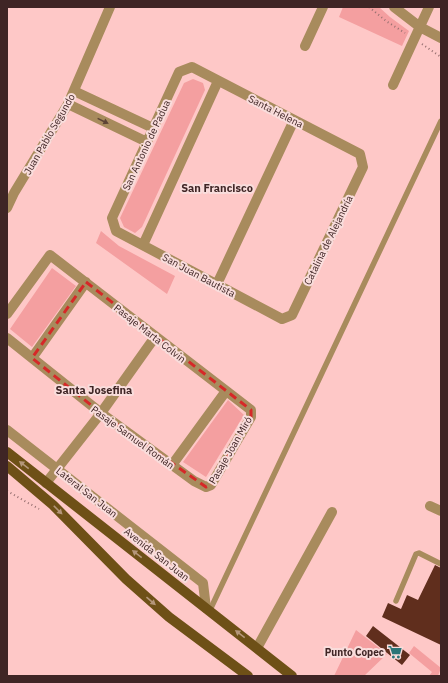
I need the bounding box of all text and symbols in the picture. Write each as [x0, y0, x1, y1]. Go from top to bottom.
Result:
street label: Juan Pablo Segundo [21, 91, 78, 177]
street label: Santa Helena [246, 92, 306, 131]
street label: San Antonio de Padua [120, 97, 173, 192]
one-way arrow [97, 118, 109, 124]
district label: San Francisco [181, 181, 253, 195]
street label: Catalina de Alejandría [301, 193, 356, 287]
street label: San Juan Bautista [160, 251, 238, 300]
street label: Pasaje Marta Colvin [111, 301, 188, 366]
district label: Santa Josefina [56, 383, 132, 397]
street label: Pasaje Samuel Román [89, 403, 177, 472]
street label: Pasaje Joan Miró [206, 414, 255, 486]
one-way arrow [18, 461, 29, 470]
street label: Lateral San Juan [53, 464, 120, 520]
one-way arrow [53, 505, 63, 515]
street label: Avenida San Juan [121, 525, 192, 584]
one-way arrow [132, 550, 143, 558]
one-way arrow [145, 596, 156, 605]
one-way arrow [234, 630, 245, 638]
supermarket icon: Punto Copec [387, 644, 403, 660]
place label: Punto Copec [325, 646, 384, 659]

